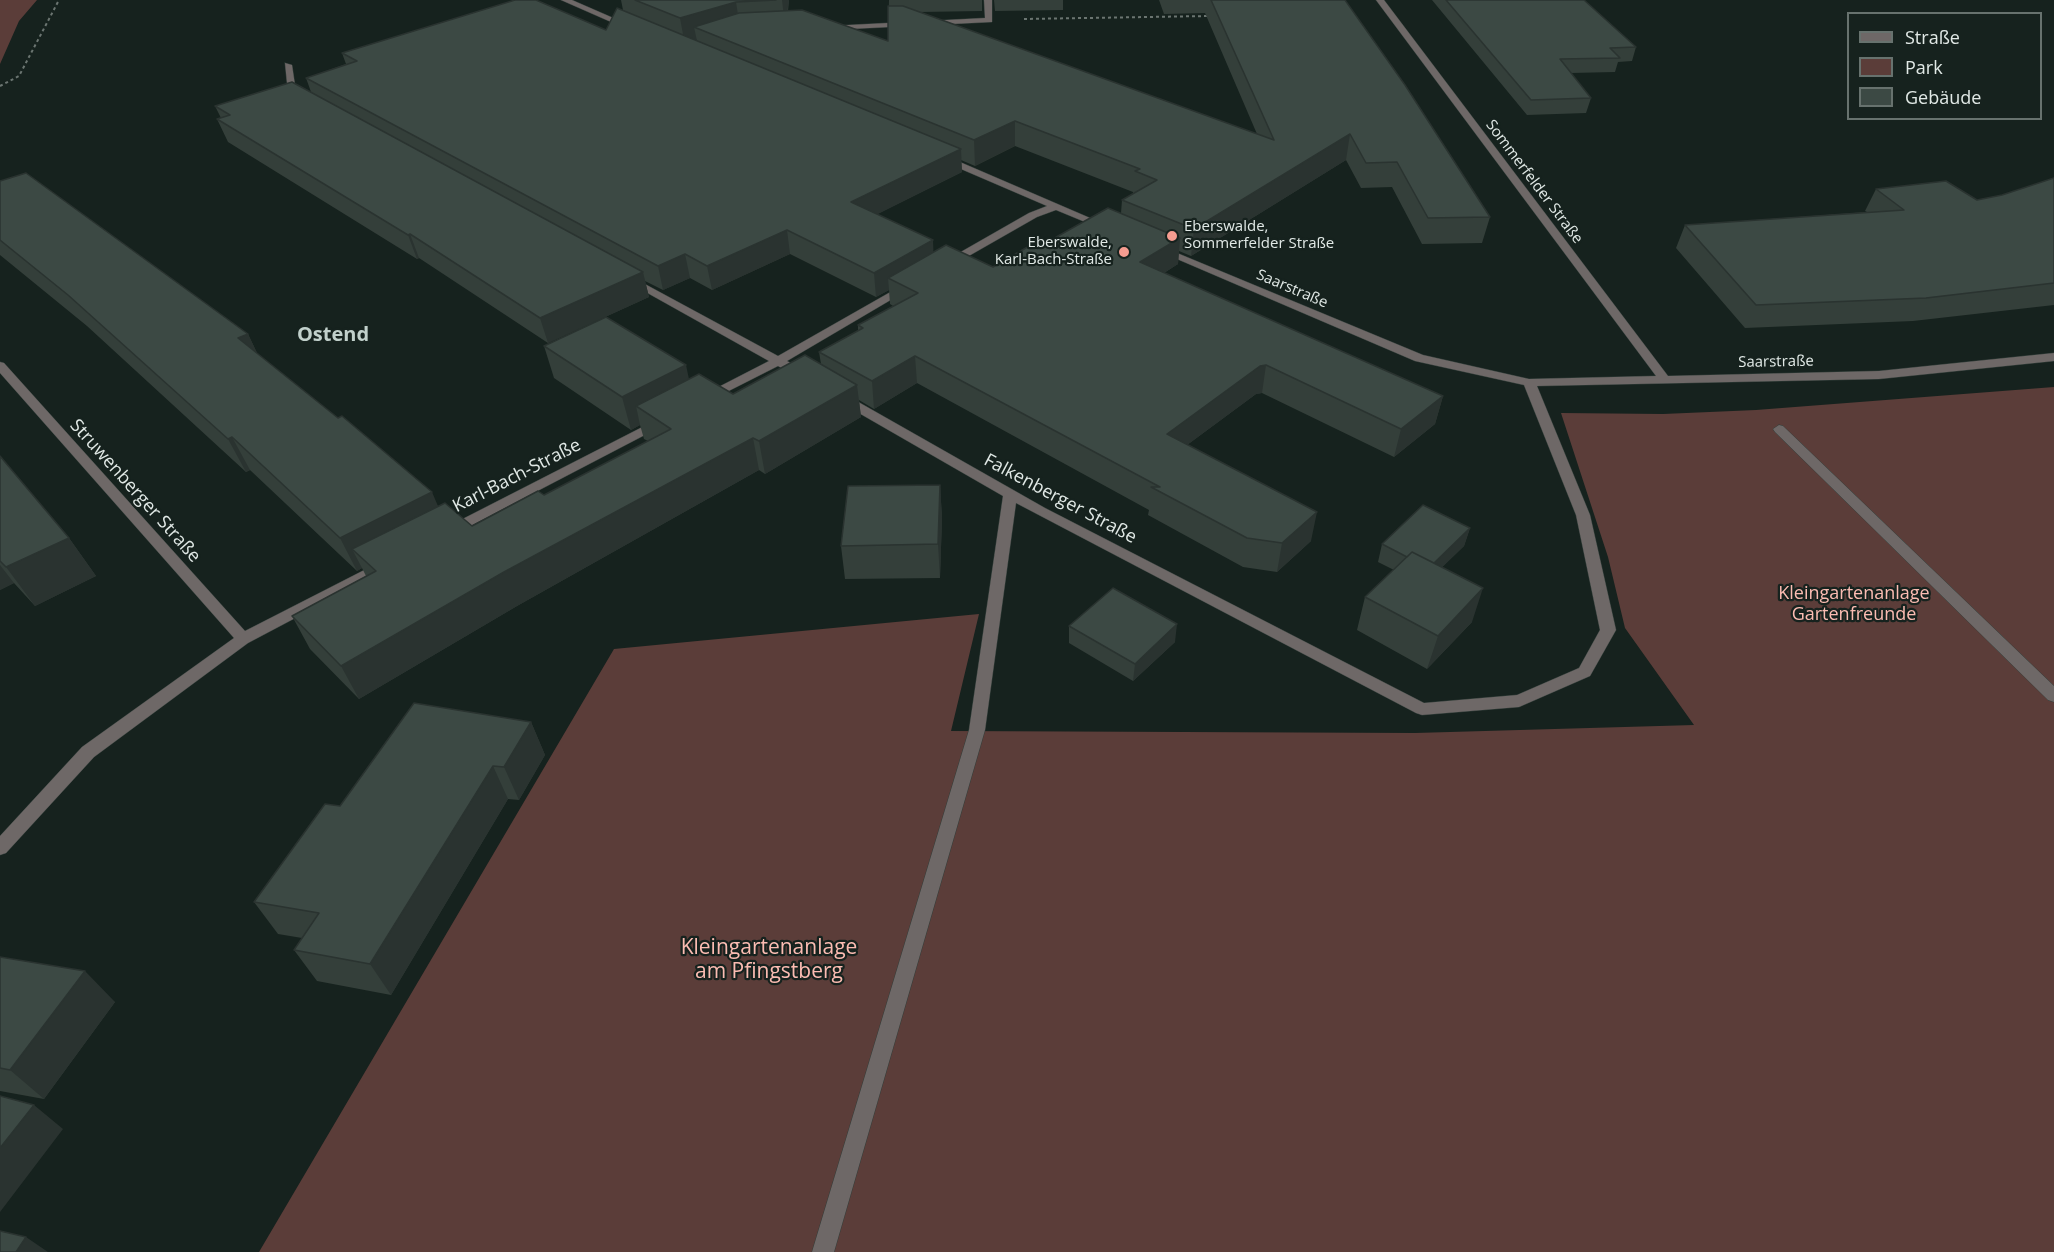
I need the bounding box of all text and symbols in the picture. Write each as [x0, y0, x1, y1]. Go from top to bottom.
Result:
legend [1847, 12, 2042, 120]
text: Straße [1905, 25, 1960, 49]
text: Park [1905, 55, 1943, 79]
text: Gebäude [1905, 85, 1981, 109]
street label: Sommerfelder Straße [1482, 117, 1586, 247]
place label: Eberswalde, Sommerfelder Straße [1184, 218, 1334, 253]
marker: Eberswalde, Sommerfelder Straße [1165, 229, 1179, 243]
place label: Eberswalde, Karl-Bach-Straße [995, 234, 1112, 269]
marker: Eberswalde, Karl-Bach-Straße [1117, 245, 1131, 259]
street label: Saarstraße [1254, 266, 1330, 312]
district label: Ostend [297, 323, 369, 347]
street label: Saarstraße [1738, 352, 1814, 372]
street label: Struwenberger Straße [65, 415, 205, 567]
street label: Karl-Bach-Straße [449, 434, 585, 518]
street label: Falkenberger Straße [980, 450, 1140, 548]
park label: Kleingartenanlage Gartenfreunde [1778, 583, 1930, 626]
park label: Kleingartenanlage am Pfingstberg [681, 935, 857, 985]

